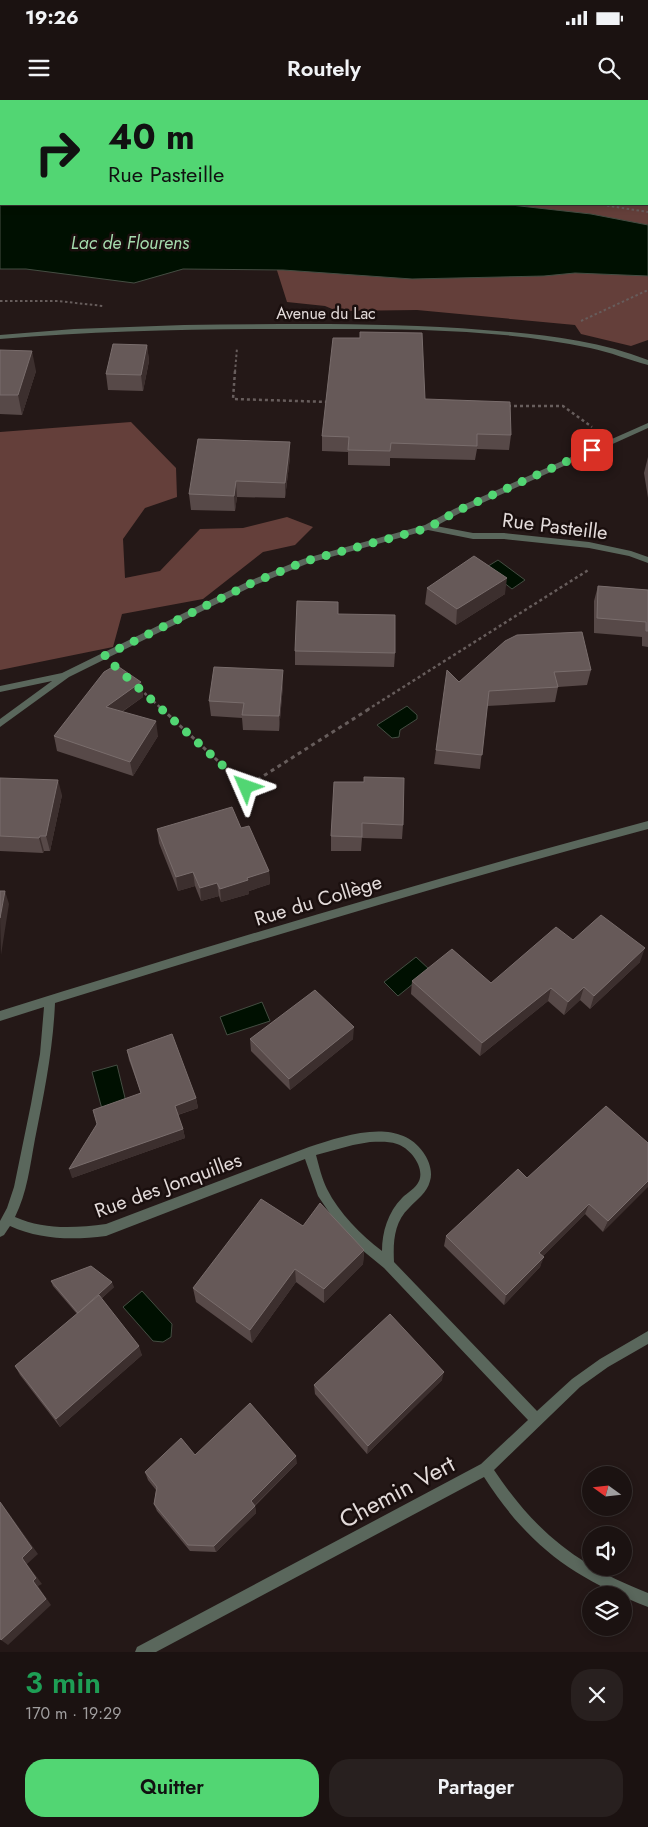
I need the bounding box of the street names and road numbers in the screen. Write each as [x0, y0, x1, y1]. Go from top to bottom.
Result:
street label: Avenue du Lac [276, 302, 376, 325]
street label: Rue Pasteille [501, 506, 609, 547]
street label: Rue du Collège [251, 867, 385, 934]
street label: Rue des Jonquilles [91, 1145, 246, 1226]
street label: Chemin Vert [333, 1446, 461, 1537]

